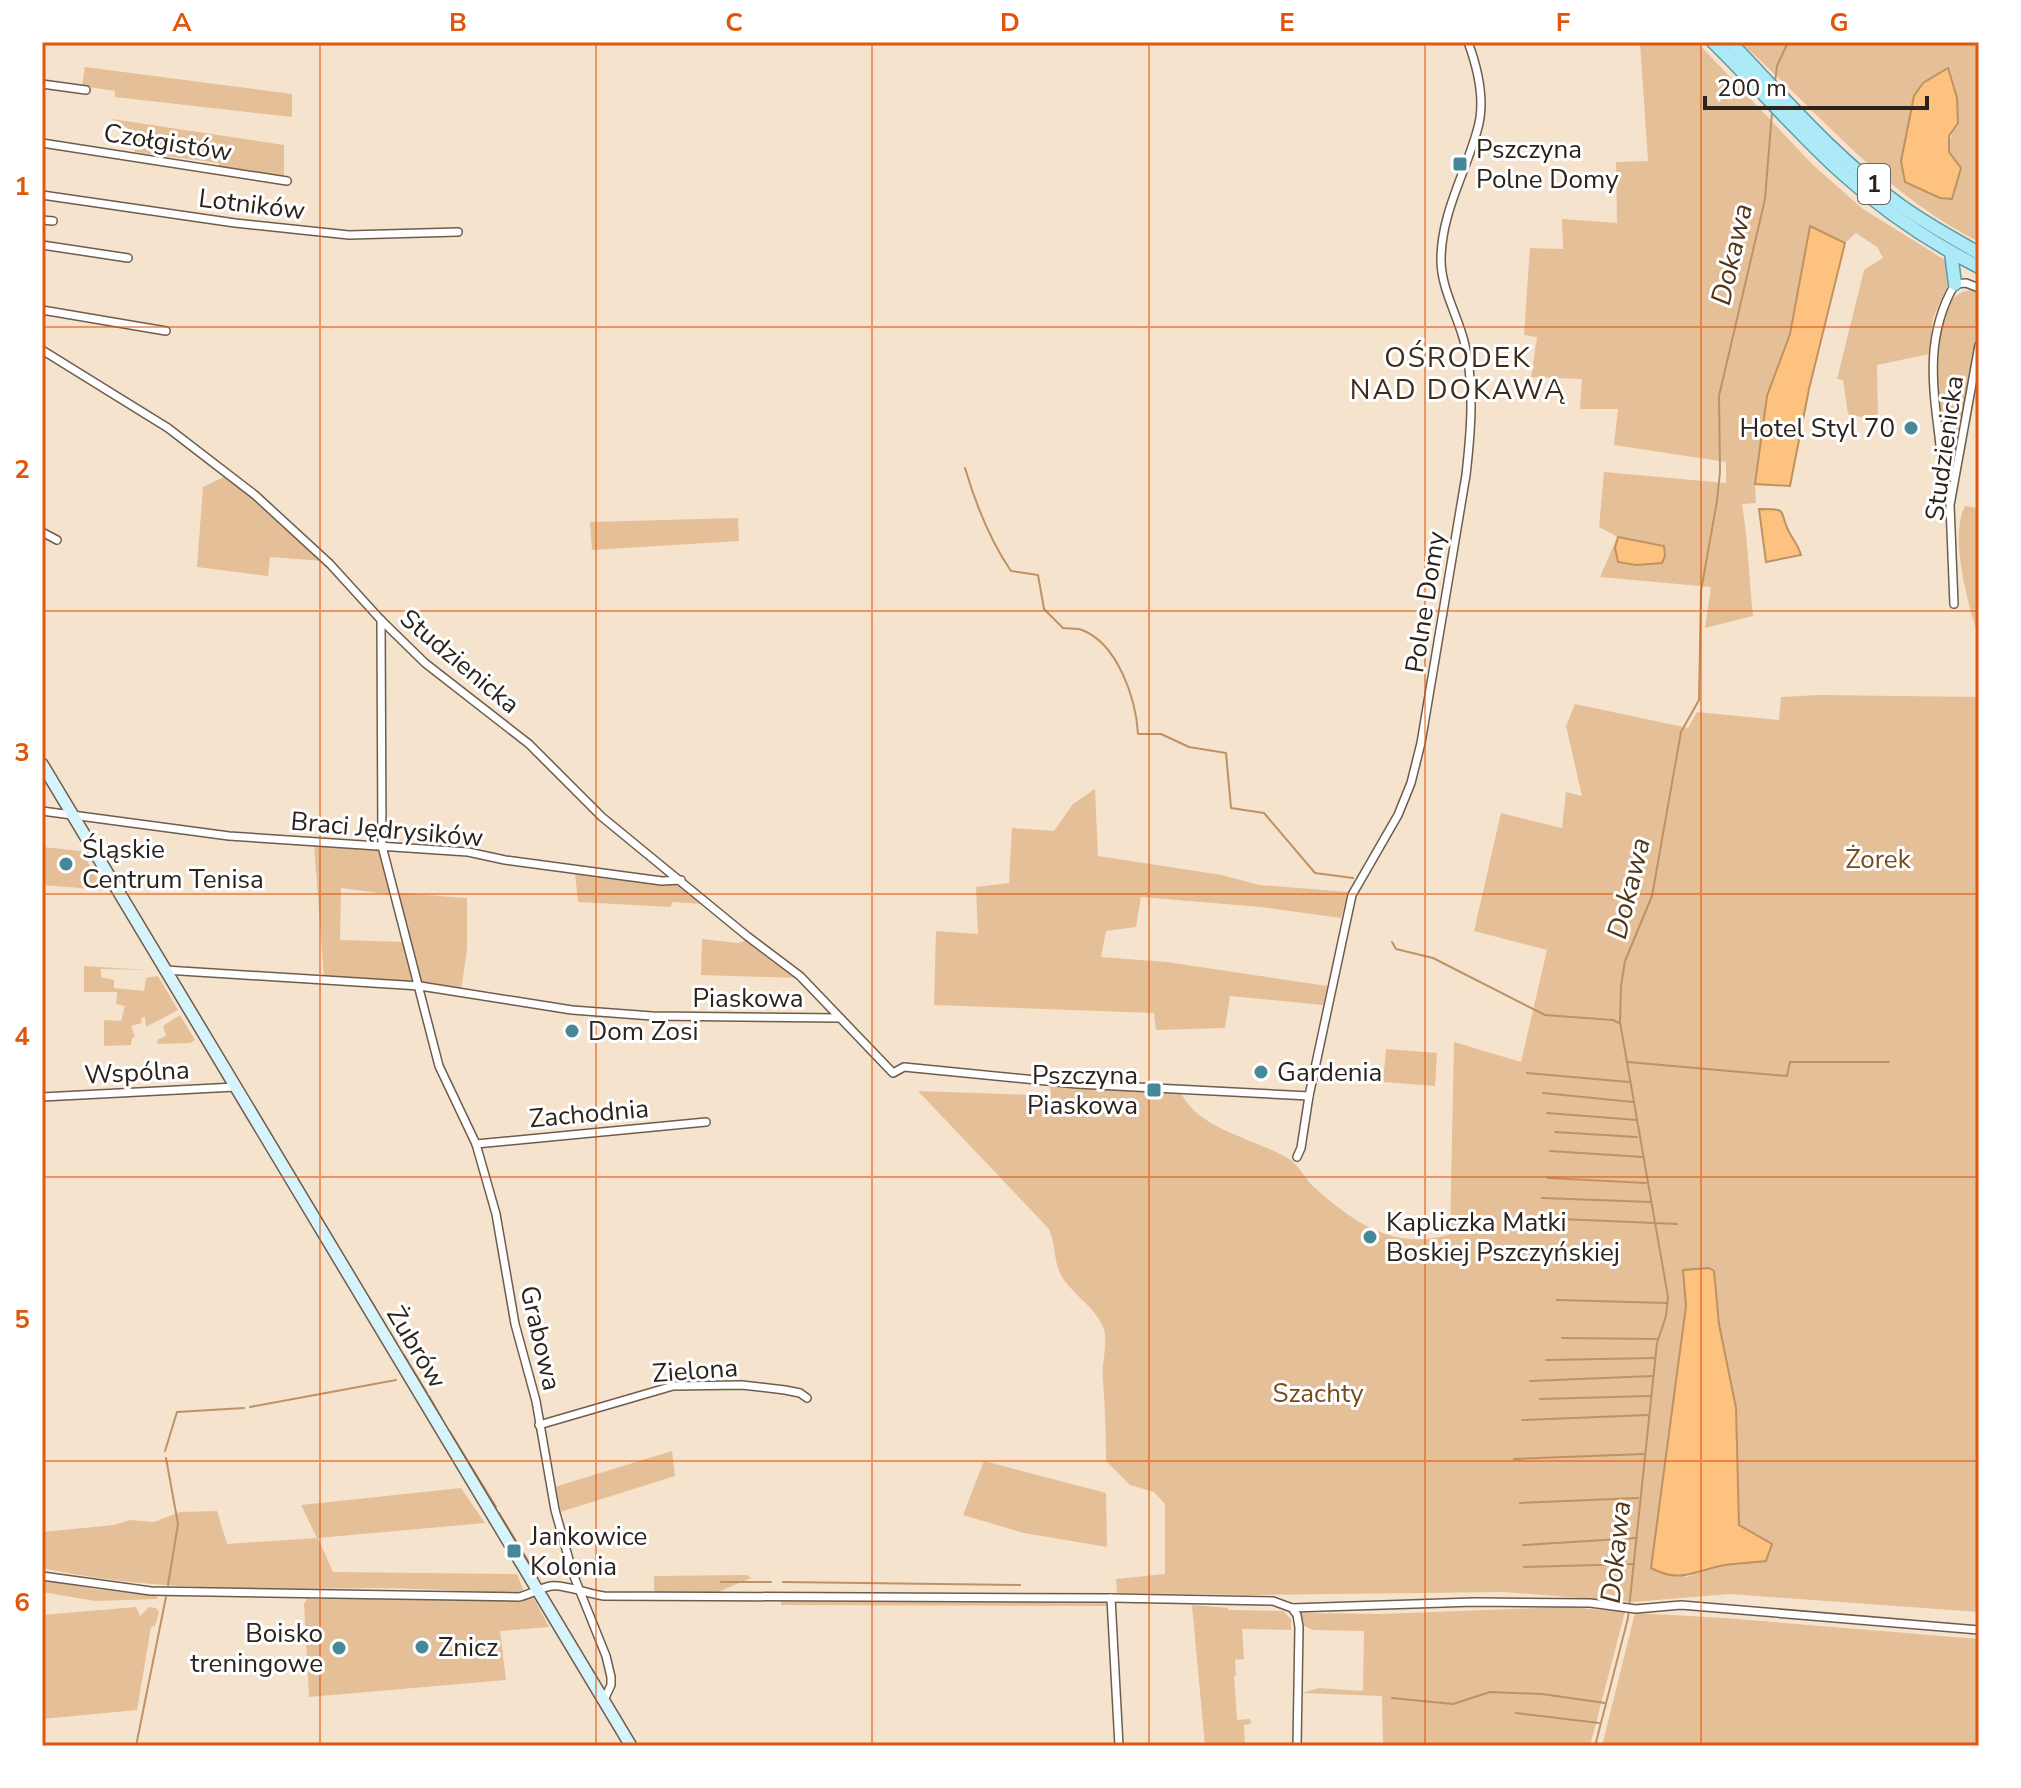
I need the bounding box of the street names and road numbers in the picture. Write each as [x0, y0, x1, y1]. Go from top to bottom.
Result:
street label: Czołgistów [101, 115, 235, 170]
road number: 1 [1858, 164, 1890, 204]
street label: Lotników [197, 181, 307, 228]
street label: Studzienicka [1917, 373, 1972, 523]
street label: Polne Domy [1397, 528, 1454, 675]
street label: Studzienicka [392, 601, 527, 722]
street label: Braci Jędrysików [289, 804, 485, 855]
street label: Piaskowa [692, 981, 804, 1016]
street label: Wspólna [83, 1052, 191, 1093]
street label: Zachodnia [528, 1091, 650, 1136]
street label: Grabowa [511, 1282, 570, 1394]
street label: Żubrów [378, 1300, 455, 1395]
street label: Zielona [651, 1350, 739, 1391]

